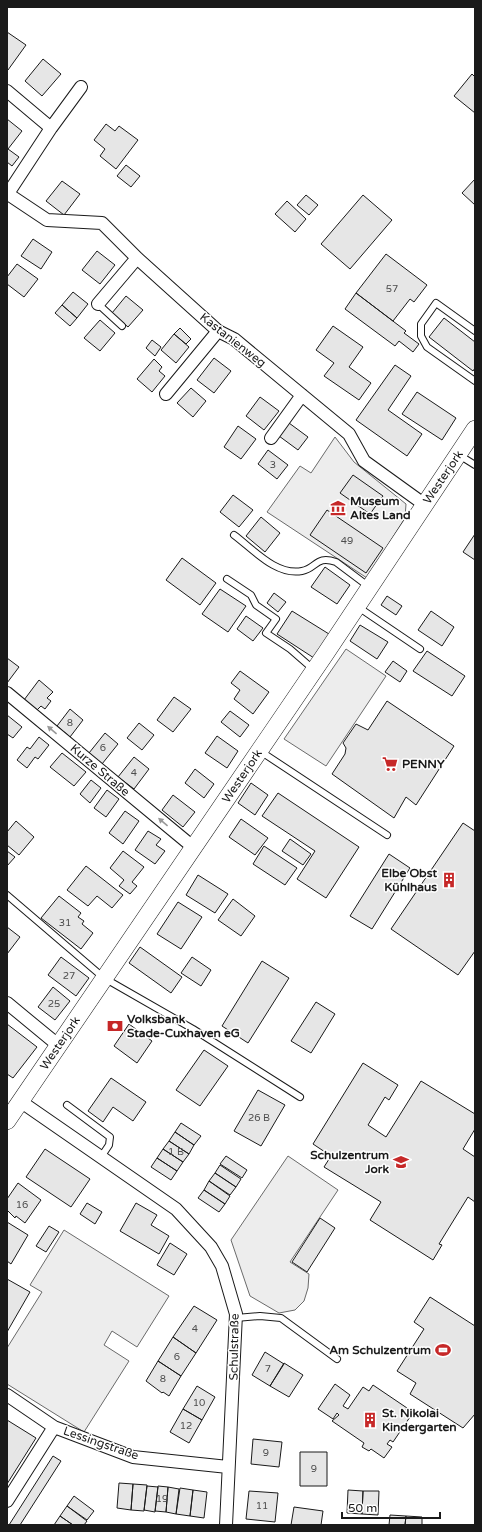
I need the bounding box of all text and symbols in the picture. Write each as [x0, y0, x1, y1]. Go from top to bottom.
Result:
house number: 57 [386, 283, 398, 295]
street label: Kastanienweg [197, 310, 269, 370]
street label: Westerjork [420, 447, 466, 506]
house number: 3 [270, 459, 276, 471]
place label: Museum Altes Land [350, 494, 411, 522]
museum icon: Museum Altes Land [329, 499, 347, 517]
house number: 49 [341, 535, 353, 547]
house number: 8 [67, 717, 73, 729]
one-way arrow [47, 726, 58, 735]
street label: Kurze Straße [68, 741, 133, 799]
house number: 6 [100, 742, 106, 754]
street label: Westerjork [219, 746, 265, 805]
supermarket icon: PENNY [381, 755, 399, 773]
place label: PENNY [402, 757, 445, 771]
house number: 4 [131, 767, 137, 779]
one-way arrow [158, 818, 168, 827]
place label: Elbe Obst Kühlhaus [381, 866, 437, 894]
building icon: Elbe Obst Kühlhaus [440, 871, 458, 889]
house number: 31 [59, 917, 71, 929]
house number: 27 [63, 970, 75, 982]
house number: 25 [48, 998, 60, 1010]
place label: Volksbank Stade-Cuxhaven eG [127, 1012, 240, 1040]
street label: Westerjork [37, 1013, 83, 1072]
bank icon: Volksbank Stade-Cuxhaven eG [106, 1017, 124, 1035]
house number: 26 B [248, 1112, 270, 1124]
house number: 1 B [168, 1146, 184, 1158]
place label: Schulzentrum Jork [310, 1148, 389, 1176]
school or university icon: Schulzentrum Jork [392, 1153, 410, 1171]
house number: 16 [16, 1199, 28, 1211]
street label: Schulstraße [226, 1313, 242, 1381]
house number: 4 [192, 1323, 198, 1335]
sports icon: Am Schulzentrum [434, 1341, 452, 1359]
place label: Am Schulzentrum [329, 1343, 431, 1357]
house number: 6 [174, 1351, 180, 1363]
house number: 7 [265, 1363, 271, 1375]
house number: 8 [160, 1373, 166, 1385]
house number: 10 [193, 1397, 205, 1409]
place label: St. Nikolai Kindergarten [382, 1406, 457, 1435]
building icon: St. Nikolai Kindergarten [361, 1411, 379, 1429]
house number: 12 [180, 1420, 192, 1432]
street label: Lessingstraße [61, 1424, 141, 1463]
house number: 9 [263, 1447, 269, 1459]
house number: 9 [311, 1463, 317, 1475]
house number: 19 [156, 1493, 168, 1505]
scale bar [342, 1494, 440, 1520]
house number: 11 [256, 1500, 268, 1512]
text: 50 m [348, 1501, 377, 1515]

